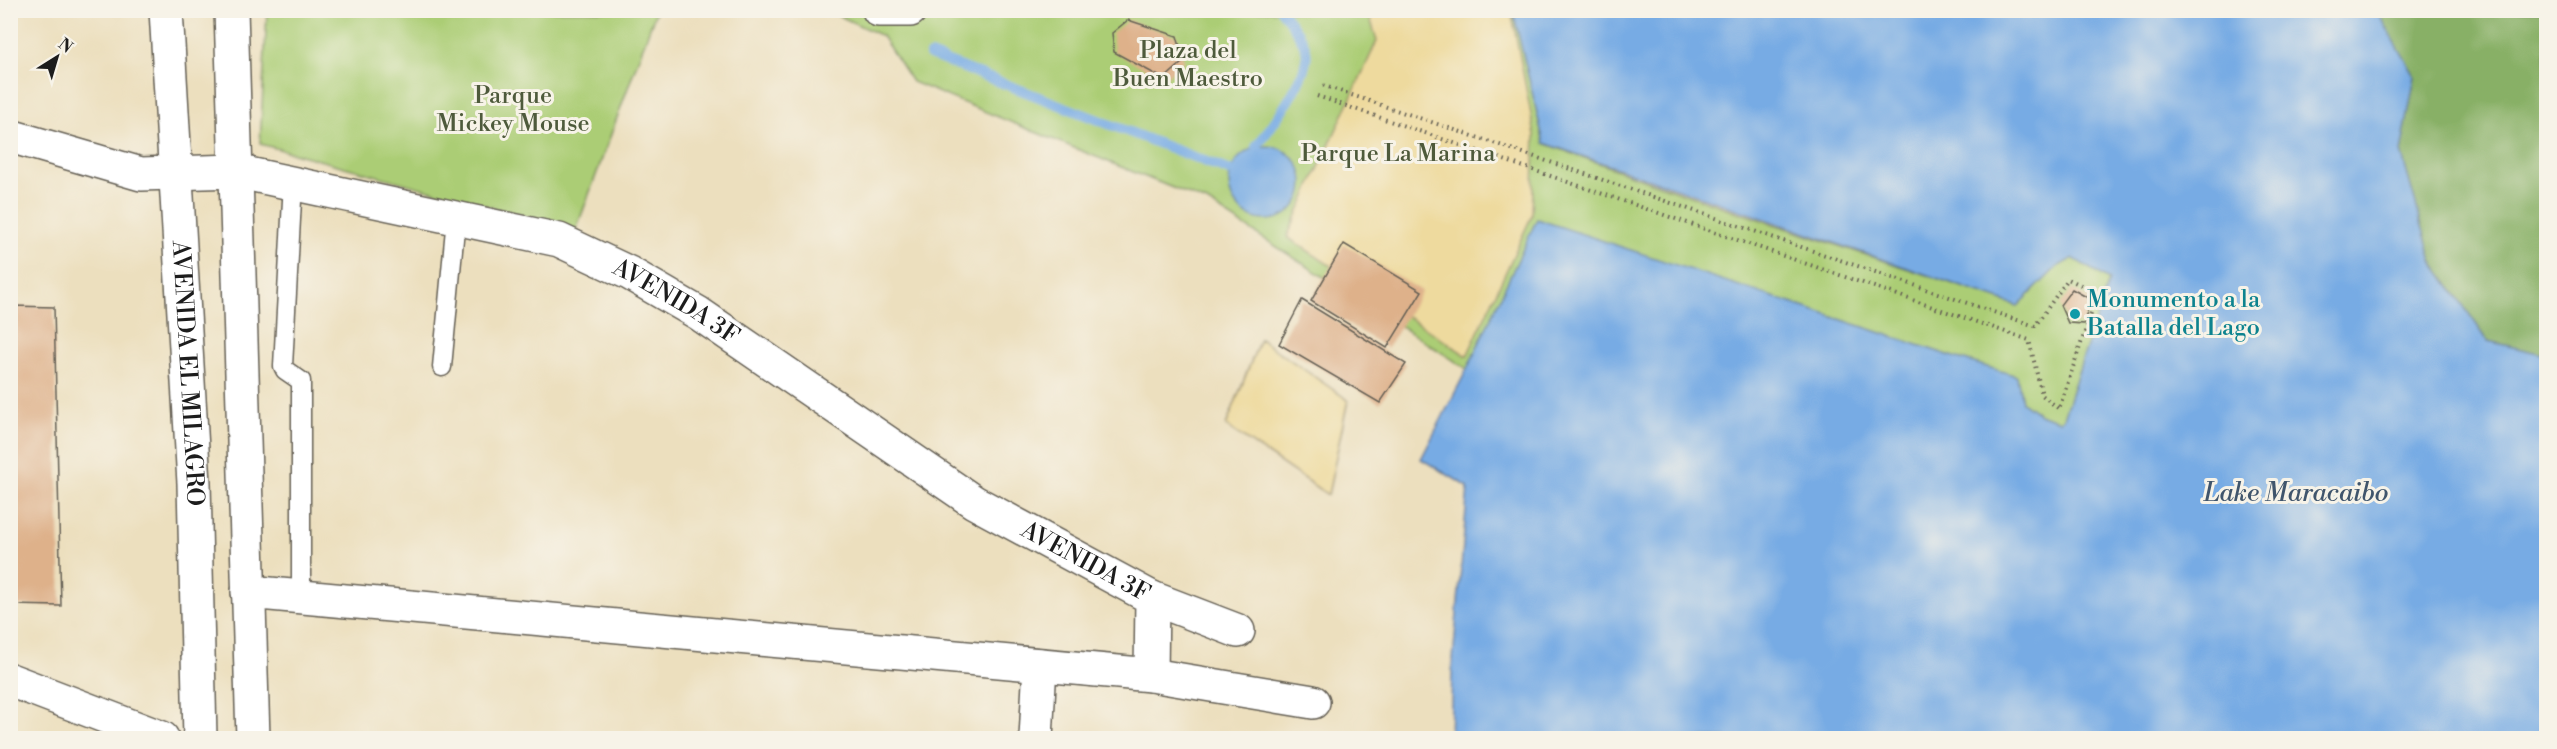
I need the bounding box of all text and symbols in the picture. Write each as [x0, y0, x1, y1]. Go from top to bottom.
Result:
north arrow [27, 27, 87, 87]
text: N [54, 34, 77, 58]
park label: Plaza del Buen Maestro [1112, 36, 1263, 94]
park label: Parque Mickey Mouse [436, 81, 590, 139]
park label: Parque La Marina [1301, 139, 1496, 169]
street label: AVENIDA EL MILAGRO [165, 239, 210, 506]
street label: AVENIDA 3F [607, 252, 745, 352]
place label: Monumento a la Batalla del Lago [2086, 285, 2261, 343]
marker: Monumento a la Batalla del Lago [2068, 307, 2082, 321]
water label: Lake Maracaibo [2203, 477, 2388, 509]
street label: AVENIDA 3F [1015, 515, 1155, 609]

